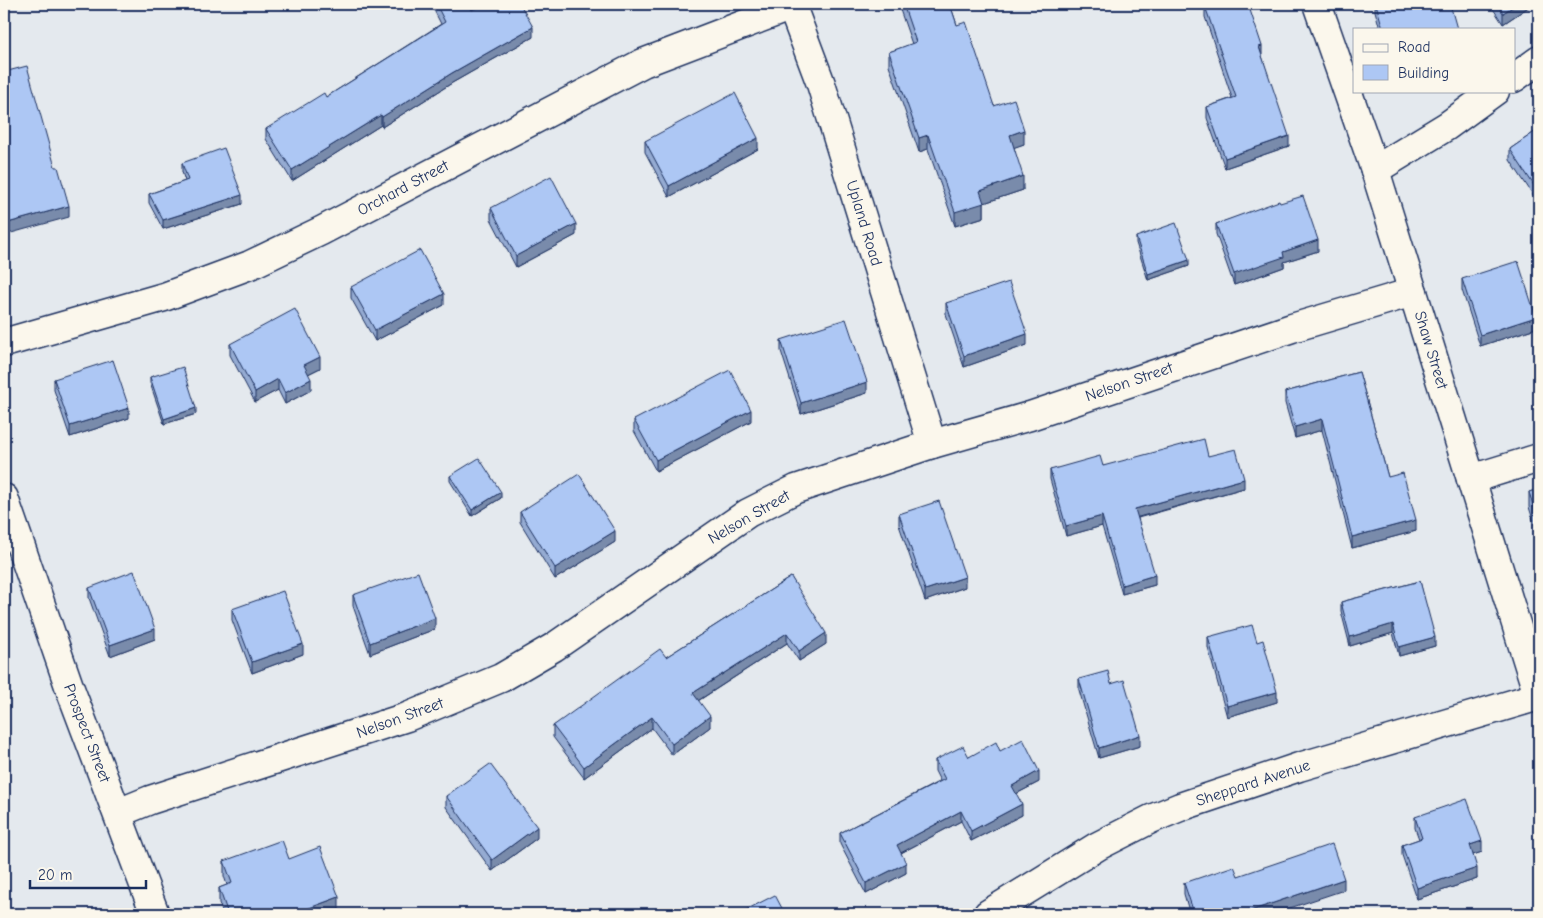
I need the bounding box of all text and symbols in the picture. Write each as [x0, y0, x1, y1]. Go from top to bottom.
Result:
legend [1353, 28, 1516, 92]
text: Road [1398, 38, 1430, 56]
text: Building [1398, 64, 1449, 82]
street label: Orchard Street [354, 156, 452, 220]
street label: Upland Road [842, 178, 886, 268]
street label: Shaw Street [1411, 309, 1452, 392]
street label: Nelson Street [1083, 358, 1176, 405]
street label: Nelson Street [705, 486, 793, 548]
street label: Prospect Street [60, 681, 114, 785]
street label: Nelson Street [354, 694, 446, 742]
street label: Sheppard Avenue [1194, 756, 1312, 810]
scale bar [30, 858, 146, 890]
text: 20 m [38, 866, 72, 884]

